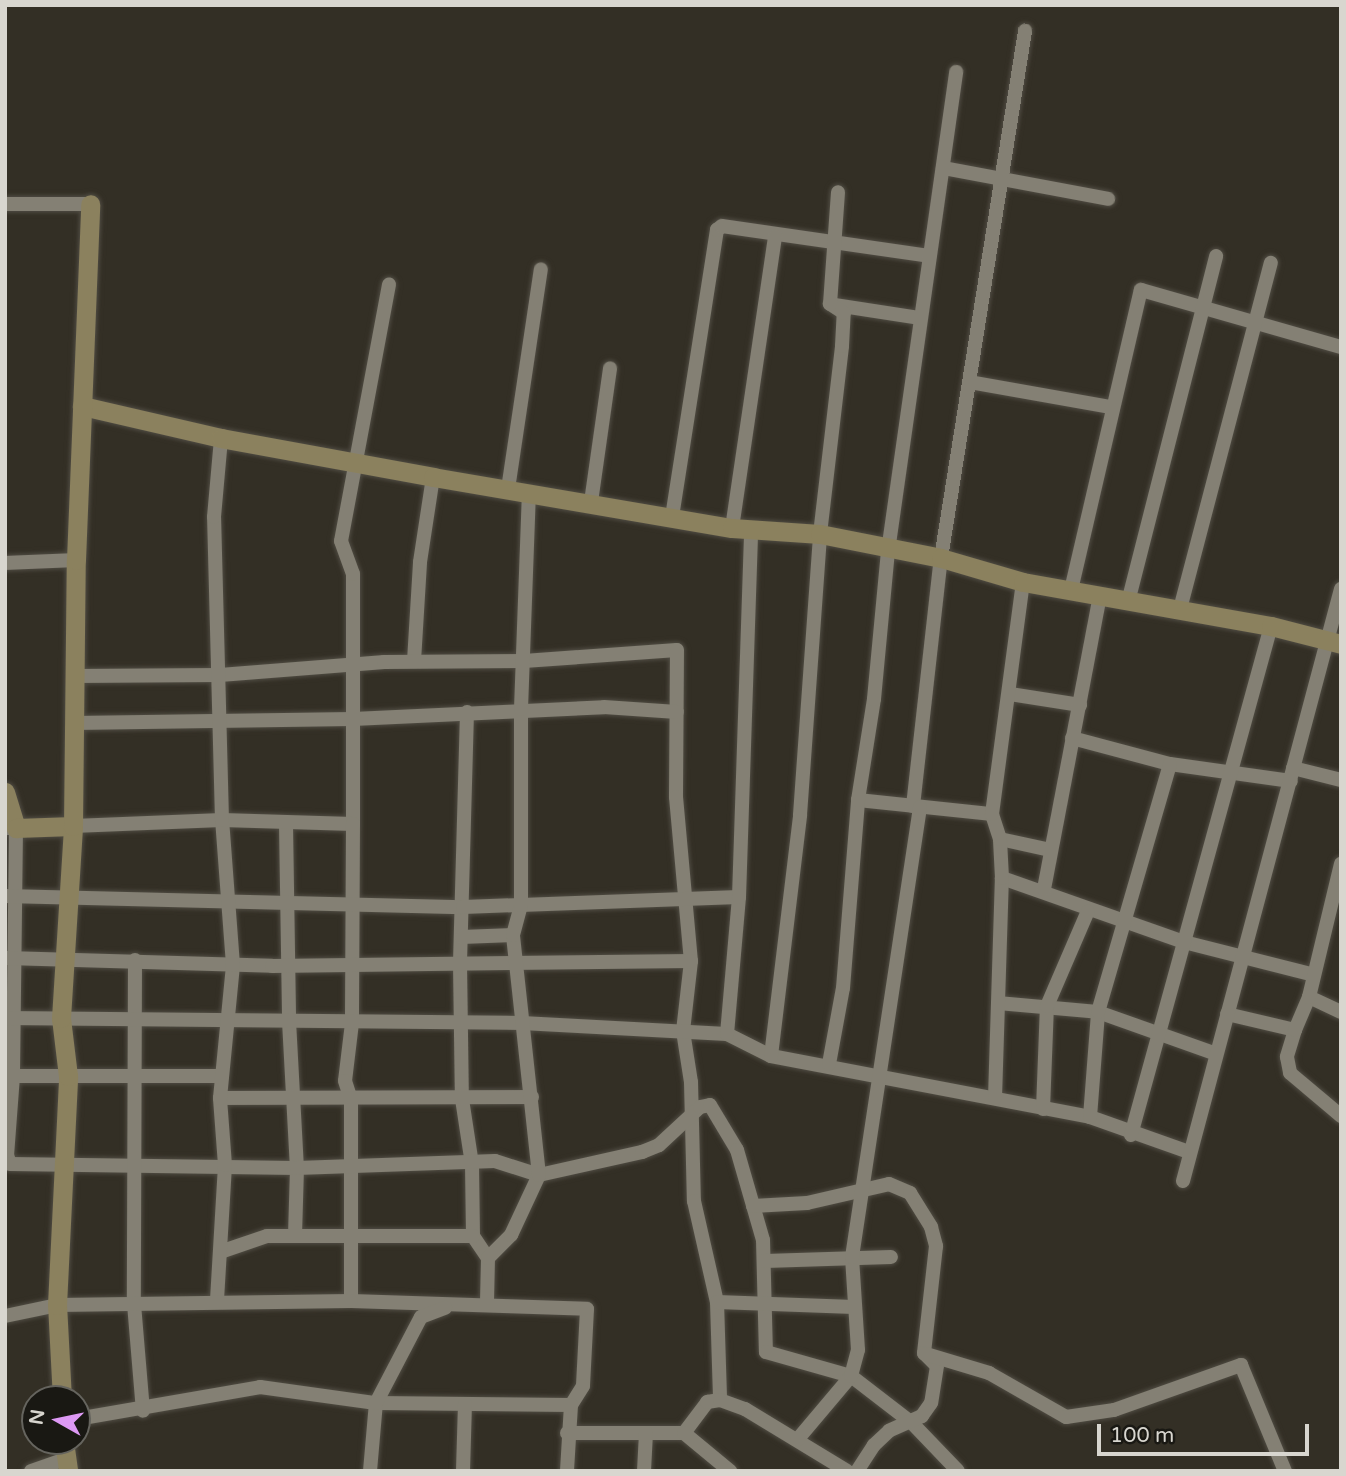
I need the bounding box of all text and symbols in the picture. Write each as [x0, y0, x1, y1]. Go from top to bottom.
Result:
north arrow [21, 1385, 91, 1455]
text: N [25, 1408, 49, 1426]
scale bar [1101, 1410, 1313, 1454]
text: 100 m [1110, 1423, 1174, 1448]

